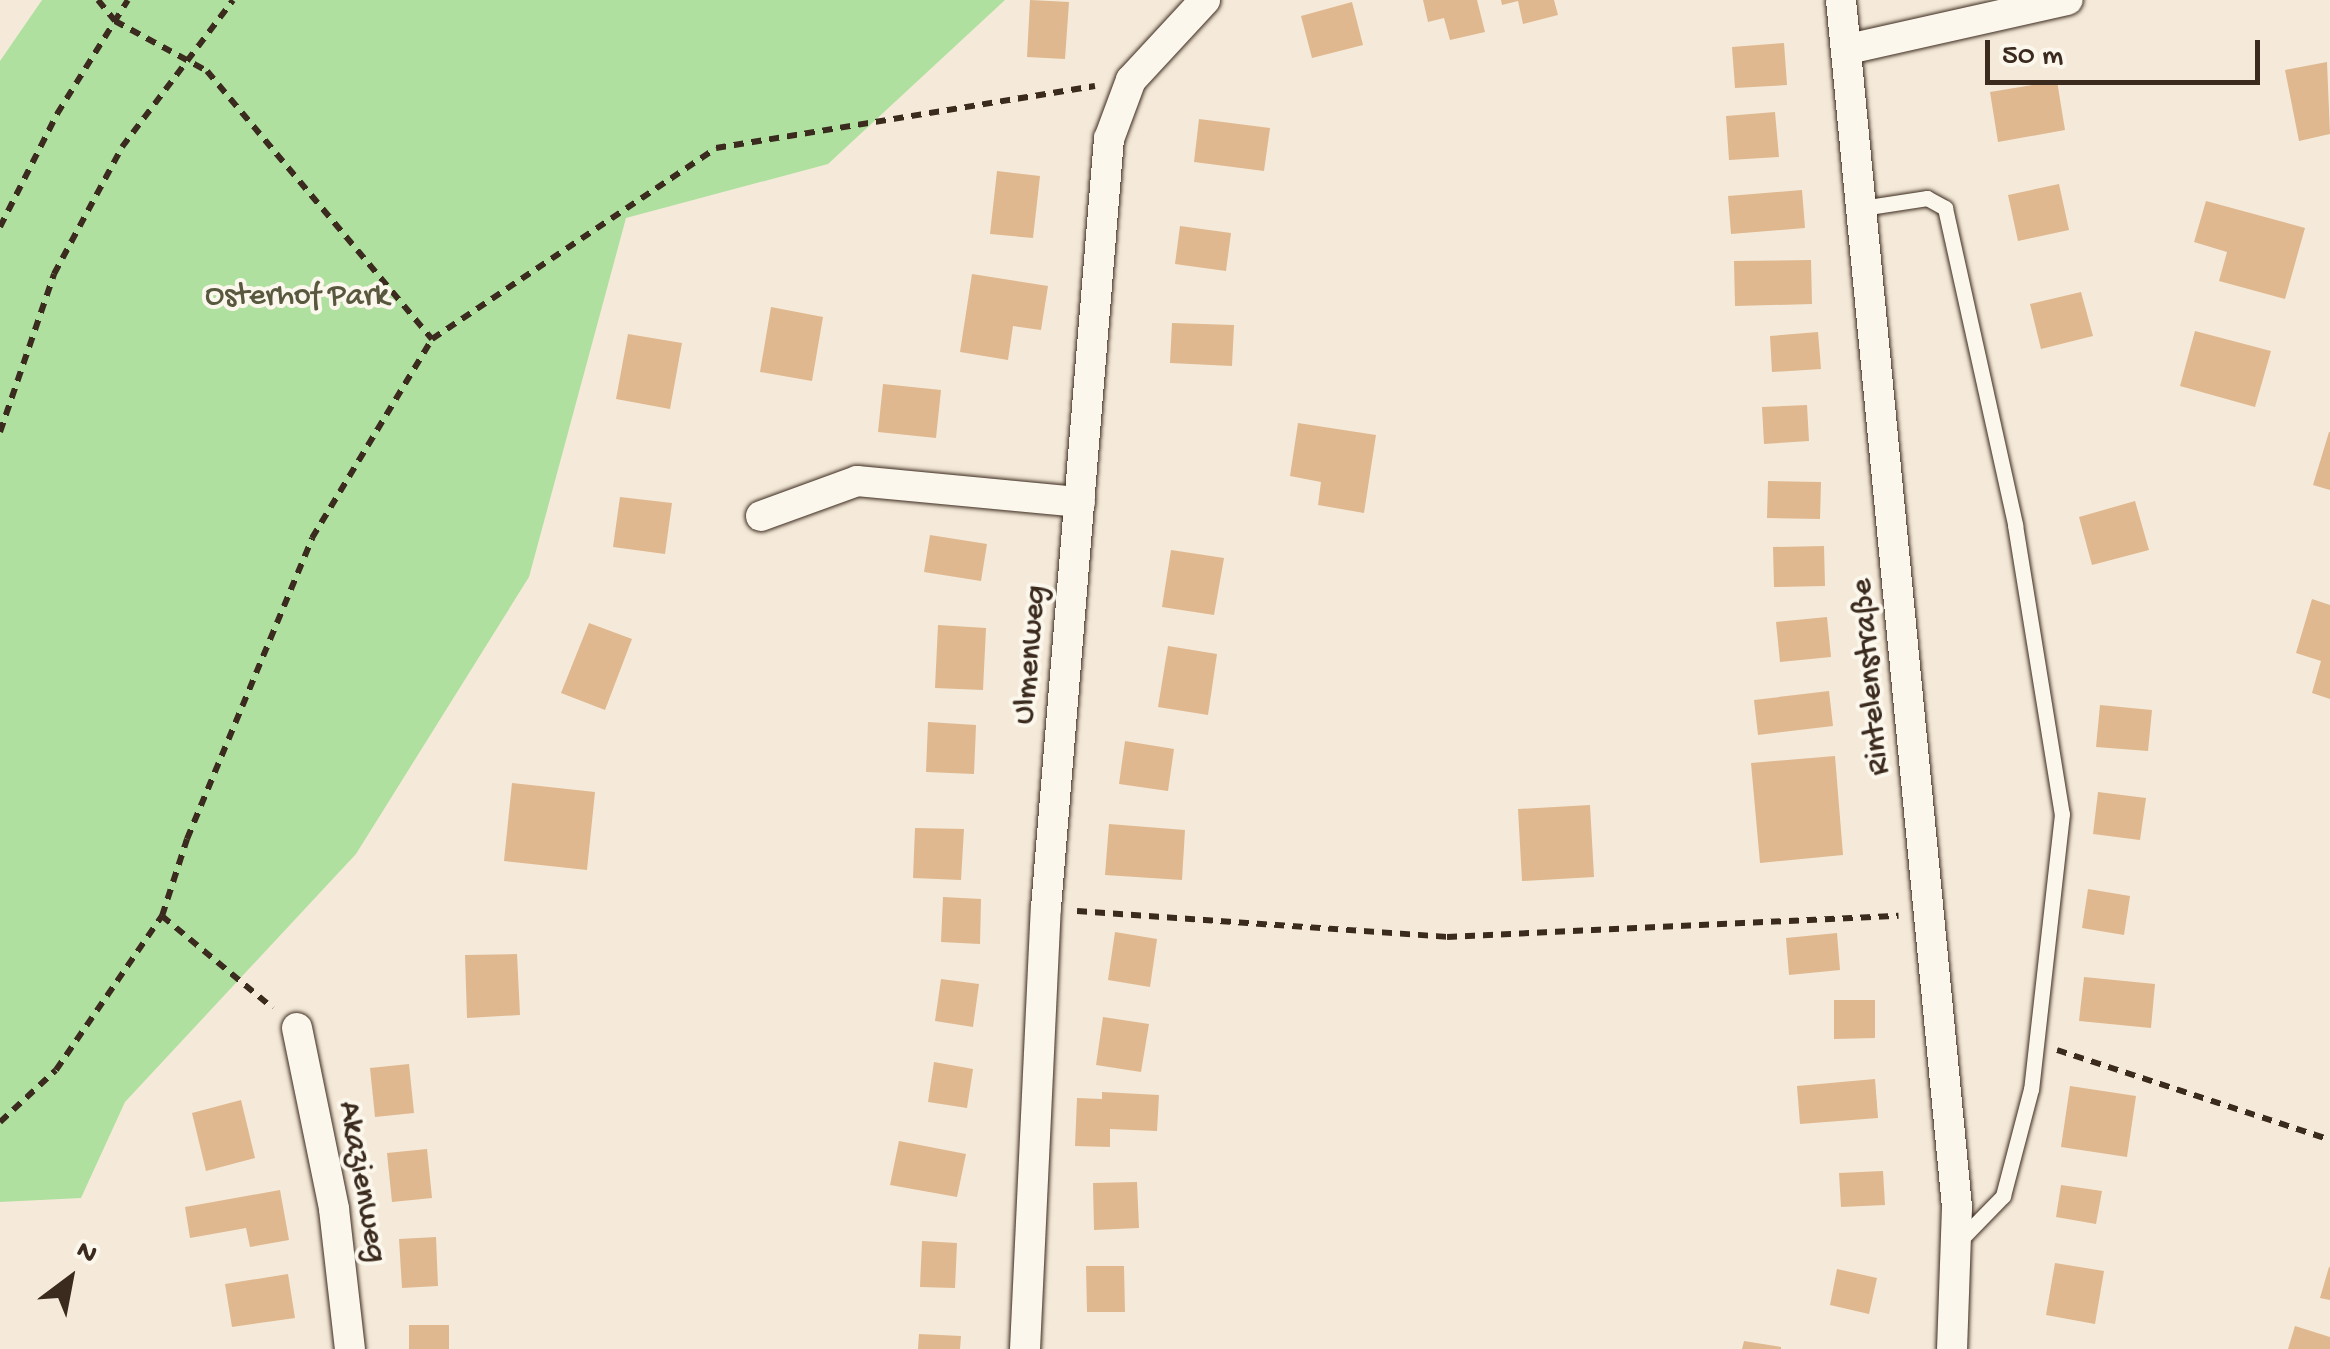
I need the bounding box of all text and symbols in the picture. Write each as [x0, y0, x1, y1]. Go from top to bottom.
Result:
scale bar [1990, 20, 2265, 82]
text: 50 m [2002, 40, 2063, 75]
park label: Osterhof Park [205, 278, 389, 316]
street label: Rintelenstraße [1844, 577, 1900, 777]
street label: Ulmenweg [1007, 584, 1057, 726]
street label: Akazienweg [328, 1098, 394, 1266]
north arrow [20, 1229, 120, 1329]
text: N [70, 1234, 103, 1272]

